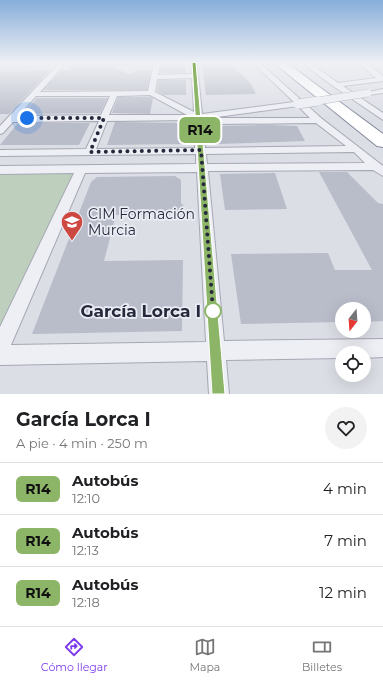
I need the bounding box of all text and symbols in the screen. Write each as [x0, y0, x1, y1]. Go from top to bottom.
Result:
your location [17, 108, 37, 128]
line badge: R14 [177, 117, 223, 143]
text: R14 [187, 121, 213, 139]
place label: CIM Formación Murcia [88, 205, 195, 239]
school or university icon: CIM Formación Murcia [59, 209, 85, 242]
place label: García Lorca I [80, 301, 201, 321]
marker: García Lorca I [204, 302, 222, 320]
north arrow [335, 302, 371, 338]
map controls [335, 302, 371, 382]
button: locate [335, 346, 371, 382]
button: heart [325, 407, 367, 449]
text: García Lorca I [16, 408, 151, 431]
text: A pie · 4 min · 250 m [16, 435, 148, 451]
text: Autobús [72, 471, 138, 490]
text: 4 min [323, 479, 367, 498]
text: R14 [25, 480, 51, 498]
text: 12:10 [72, 490, 100, 506]
text: Autobús [72, 523, 138, 542]
text: 7 min [324, 531, 367, 550]
text: R14 [25, 532, 51, 550]
text: 12:13 [72, 542, 99, 558]
text: Autobús [72, 575, 138, 594]
text: 12 min [319, 583, 367, 602]
text: R14 [25, 584, 51, 602]
text: 12:18 [72, 594, 100, 610]
tab: Cómo llegar [41, 636, 108, 674]
tab: Mapa [189, 636, 220, 674]
tab: Billetes [302, 636, 342, 674]

